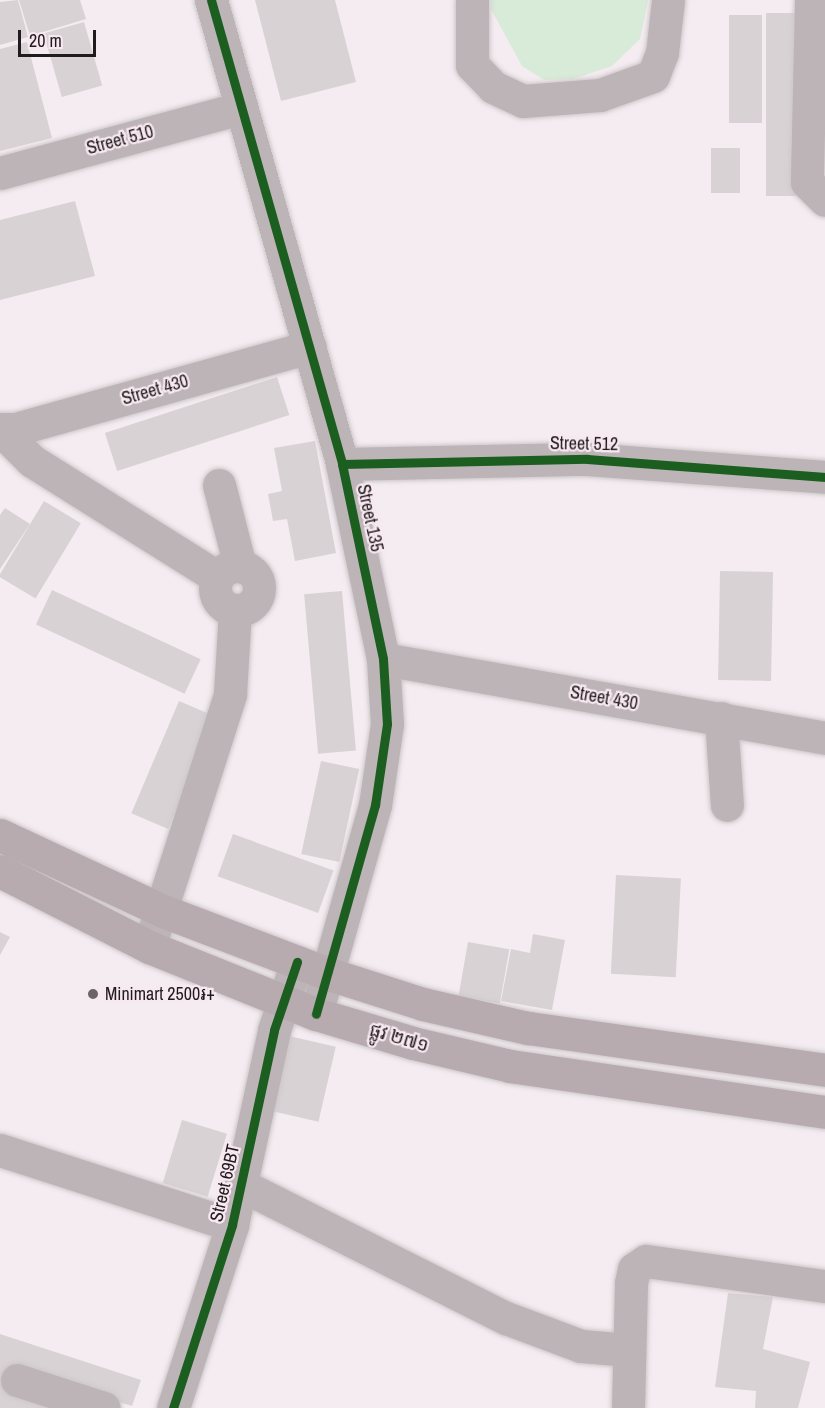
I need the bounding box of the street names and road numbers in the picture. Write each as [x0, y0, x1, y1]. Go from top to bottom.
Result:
street label: Street 510 [84, 121, 156, 159]
street label: Street 430 [119, 370, 191, 410]
street label: Street 512 [550, 433, 618, 455]
street label: Street 135 [352, 482, 388, 554]
street label: Street 430 [569, 681, 639, 715]
street label: ផ្លូវ ២៧១ [367, 1019, 431, 1057]
street label: Street 69BT [206, 1142, 244, 1224]

